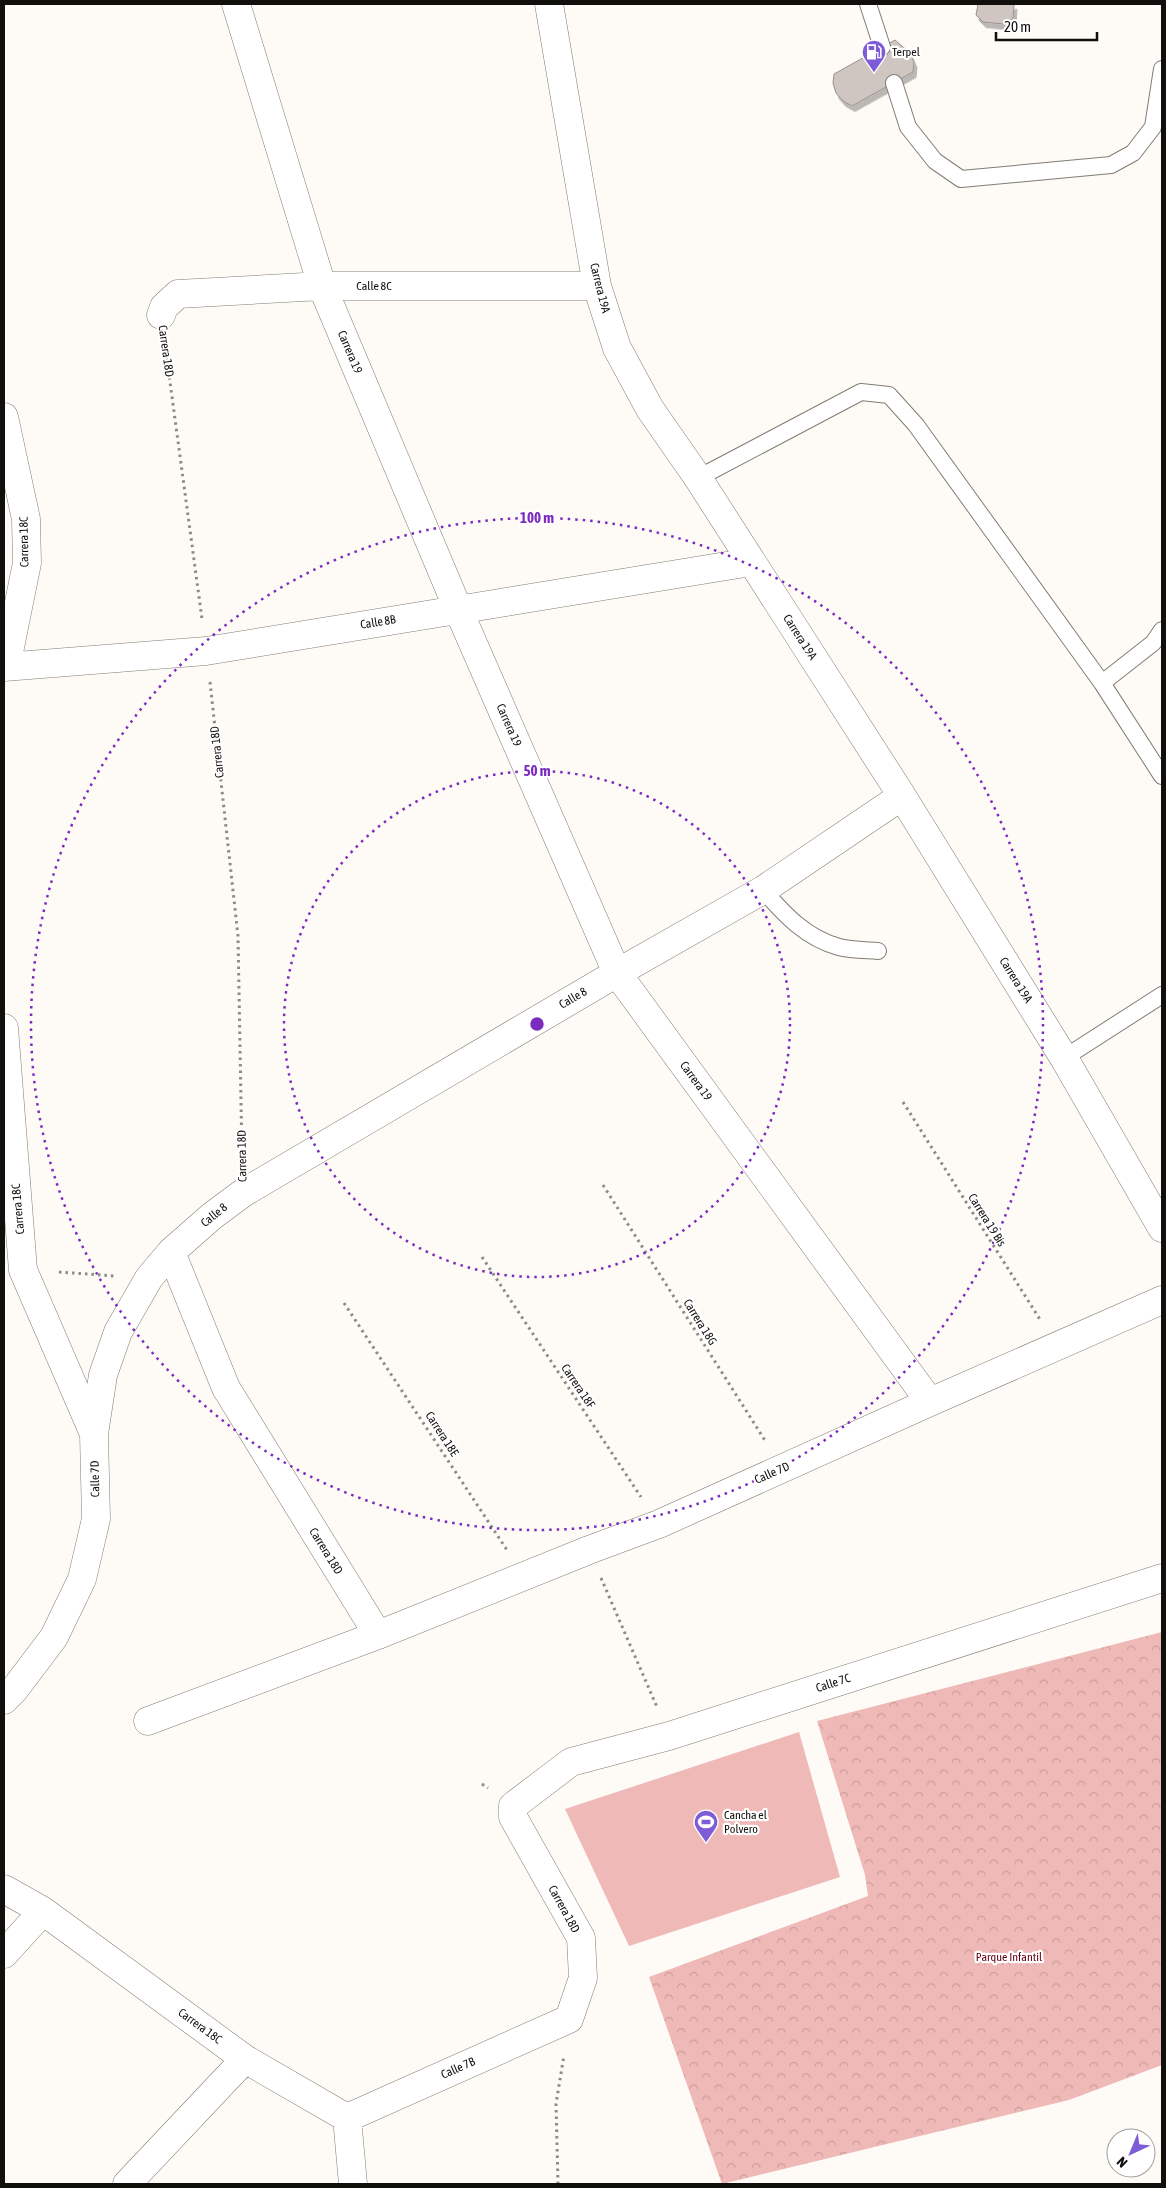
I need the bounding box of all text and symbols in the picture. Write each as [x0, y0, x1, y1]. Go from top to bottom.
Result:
scale bar [996, 10, 1097, 42]
text: 20 m [1004, 18, 1031, 35]
fuel station icon: Terpel [861, 39, 887, 73]
place label: Terpel [892, 45, 921, 59]
street label: Carrera 19A [587, 261, 613, 315]
street label: Calle 8C [356, 279, 392, 293]
street label: Carrera 18D [155, 324, 177, 378]
street label: Carrera 19 [335, 328, 365, 376]
text: 100 m [520, 509, 554, 526]
street label: Carrera 18C [17, 516, 31, 567]
street label: Calle 8B [359, 612, 397, 632]
street label: Carrera 19A [780, 612, 820, 662]
street label: Carrera 19 [493, 701, 525, 749]
street label: Carrera 18D [207, 725, 227, 779]
text: 50 m [524, 762, 551, 779]
street label: Carrera 19A [996, 955, 1036, 1006]
street label: Calle 8 [557, 984, 590, 1012]
centre of rings [528, 1015, 546, 1033]
street label: Carrera 19 [677, 1059, 715, 1104]
street label: Carrera 18D [235, 1130, 249, 1182]
street label: Carrera 18C [9, 1183, 27, 1235]
street label: Carrera 19 Bis [965, 1191, 1009, 1249]
street label: Calle 8 [198, 1200, 230, 1230]
street label: Carrera 18G [680, 1296, 720, 1348]
street label: Carrera 18F [558, 1361, 598, 1411]
street label: Carrera 18E [422, 1409, 462, 1459]
street label: Calle 7D [752, 1459, 792, 1487]
street label: Calle 7D [88, 1460, 102, 1497]
street label: Carrera 18D [306, 1525, 346, 1577]
street label: Calle 7C [814, 1671, 853, 1695]
place label: Cancha el Polvero [724, 1808, 768, 1836]
sports icon: Cancha el Polvero [693, 1809, 719, 1843]
street label: Carrera 18D [545, 1883, 583, 1935]
park label: Parque Infantil [976, 1950, 1043, 1964]
street label: Carrera 18C [175, 2005, 225, 2047]
street label: Calle 7B [439, 2054, 477, 2082]
north arrow [1106, 2128, 1156, 2178]
text: N [1113, 2154, 1130, 2171]

